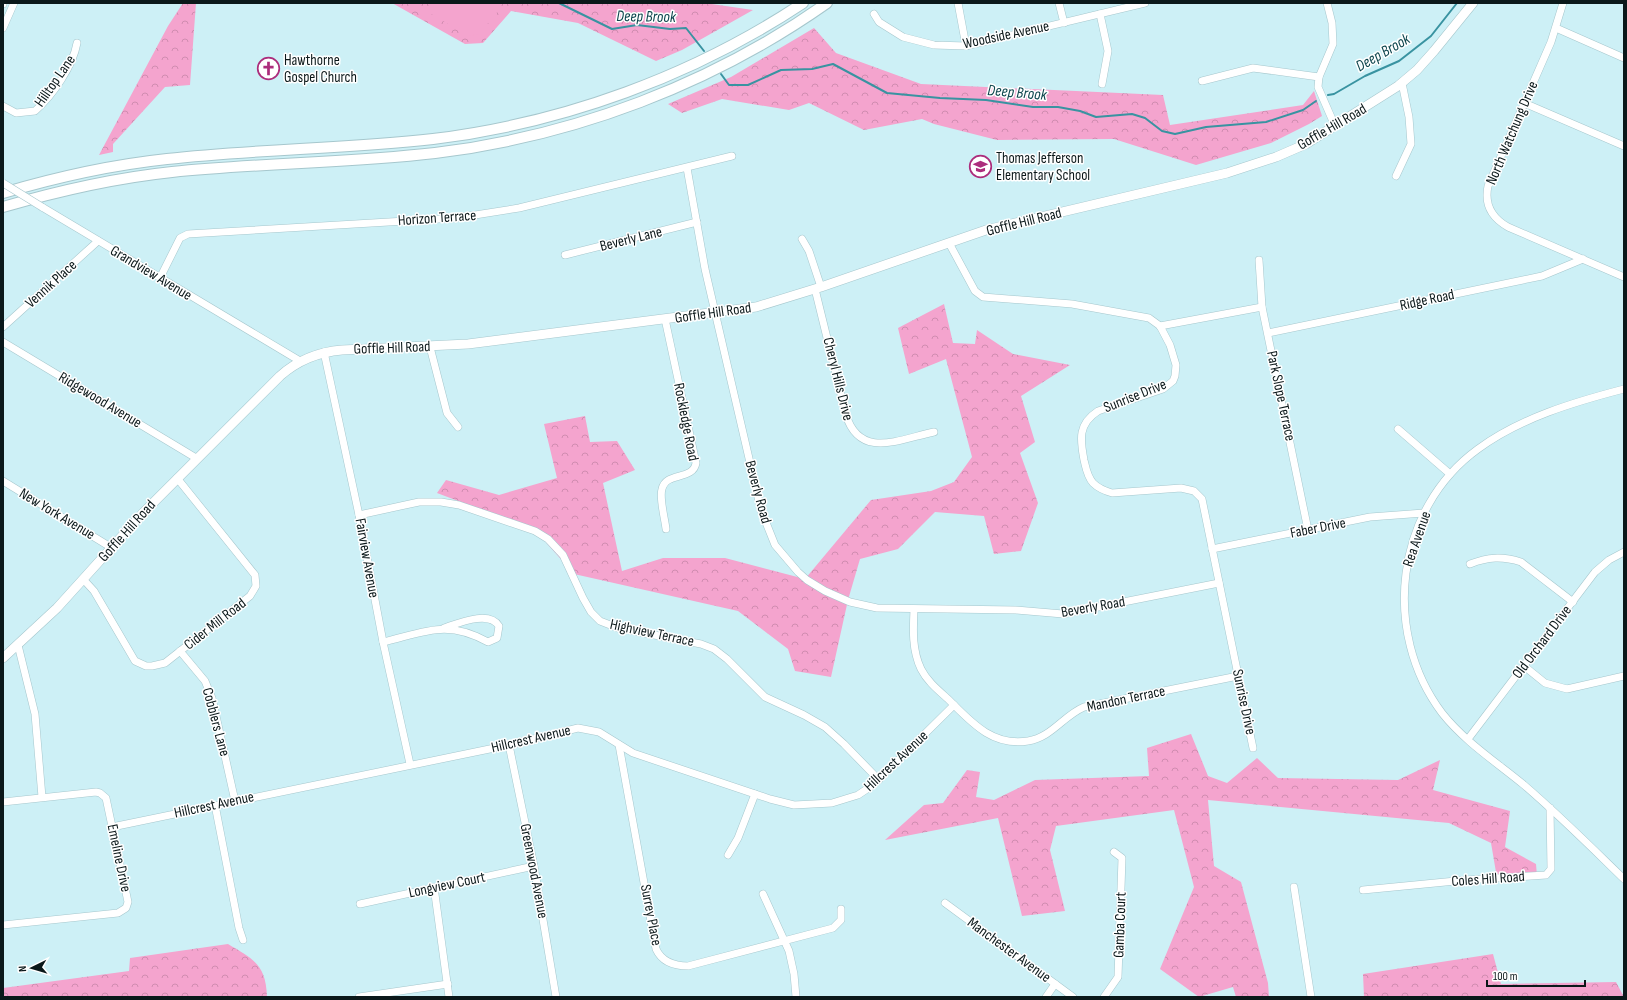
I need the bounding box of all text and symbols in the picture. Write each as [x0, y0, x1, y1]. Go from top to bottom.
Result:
water label: Deep Brook [616, 7, 677, 27]
street label: Woodside Avenue [961, 17, 1051, 53]
water label: Deep Brook [1353, 29, 1414, 76]
street label: Hilltop Lane [30, 51, 80, 111]
place label: Hawthorne Gospel Church [284, 51, 357, 87]
church icon: Hawthorne Gospel Church [256, 56, 282, 82]
street label: North Watchung Drive [1482, 78, 1542, 188]
water label: Deep Brook [987, 81, 1048, 105]
street label: Goffle Hill Road [1294, 100, 1370, 154]
place label: Thomas Jefferson Elementary School [996, 149, 1090, 185]
school or university icon: Thomas Jefferson Elementary School [968, 154, 994, 180]
street label: Goffle Hill Road [984, 203, 1064, 241]
street label: Horizon Terrace [397, 206, 477, 230]
street label: Beverly Lane [598, 222, 664, 256]
street label: Grandview Avenue [107, 241, 195, 305]
street label: Vennik Place [21, 256, 81, 312]
street label: Ridge Road [1398, 285, 1456, 315]
street label: Goffle Hill Road [674, 298, 752, 328]
street label: Cheryl Hills Drive [818, 335, 858, 423]
street label: Goffle Hill Road [353, 337, 431, 359]
street label: Park Slope Terrace [1262, 349, 1300, 443]
street label: Ridgewood Avenue [55, 368, 145, 432]
street label: Sunrise Drive [1101, 375, 1169, 417]
street label: Rockledge Road [669, 381, 703, 463]
street label: Beverly Road [740, 458, 776, 526]
street label: New York Avenue [16, 484, 98, 544]
street label: Goffle Hill Road [94, 496, 160, 566]
street label: Rea Avenue [1399, 509, 1435, 569]
street label: Faber Drive [1289, 513, 1347, 543]
street label: Fairview Avenue [351, 517, 383, 599]
street label: Beverly Road [1060, 592, 1126, 622]
street label: Cider Mill Road [180, 594, 250, 654]
street label: Old Orchard Drive [1508, 601, 1576, 683]
street label: Highview Terrace [608, 615, 696, 651]
street label: Sunrise Drive [1228, 668, 1260, 736]
street label: Mandon Terrace [1085, 681, 1167, 717]
street label: Cobblers Lane [198, 686, 234, 758]
street label: Hillcrest Avenue [489, 721, 573, 757]
street label: Hillcrest Avenue [860, 726, 932, 796]
street label: Hillcrest Avenue [172, 787, 256, 823]
street label: Emeline Drive [103, 822, 135, 894]
street label: Greenwood Avenue [515, 822, 553, 920]
street label: Coles Hill Road [1451, 867, 1525, 891]
street label: Longview Court [407, 868, 487, 902]
street label: Surrey Place [636, 883, 666, 947]
street label: Gamba Court [1109, 891, 1131, 958]
street label: Manchester Avenue [963, 913, 1055, 987]
north arrow [12, 948, 52, 988]
scale bar [1487, 962, 1585, 988]
text: N [16, 965, 29, 972]
text: 100 m [1493, 969, 1518, 984]

